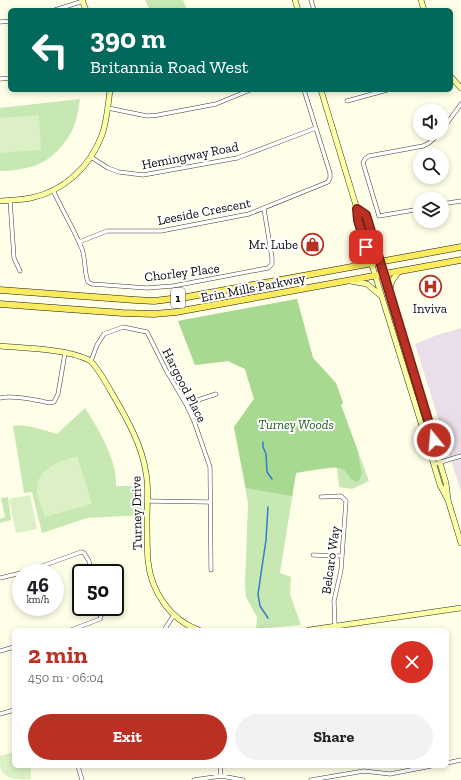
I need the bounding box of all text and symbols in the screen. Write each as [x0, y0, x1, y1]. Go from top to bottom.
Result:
text: 390 m [90, 22, 166, 55]
icon: left [24, 24, 76, 76]
text: Britannia Road West [90, 56, 249, 78]
map controls [413, 104, 449, 228]
button: sound [413, 104, 449, 140]
street label: Hemingway Road [140, 139, 240, 172]
button: search [413, 148, 449, 184]
button: layers [413, 192, 449, 228]
street label: Leeside Crescent [156, 195, 252, 228]
pin [349, 230, 383, 264]
shop icon: Mr. Lube [300, 231, 326, 257]
icon: arrive [355, 236, 377, 258]
place label: Mr. Lube [248, 237, 298, 252]
street label: Chorley Place [144, 260, 221, 285]
street label: Erin Mills Parkway [200, 270, 307, 305]
hospital icon: Inviva [417, 273, 443, 299]
road number: 1 [171, 288, 185, 308]
place label: Inviva [413, 301, 448, 316]
street label: Hargood Place [159, 346, 210, 425]
park label: Turney Woods [258, 417, 334, 432]
position arrow [413, 419, 455, 461]
street label: Turney Drive [128, 476, 145, 550]
street label: Belcaro Way [318, 525, 343, 595]
speed limit sign: 50 [72, 564, 124, 616]
text: 46 [27, 573, 49, 597]
text: km/h [27, 594, 49, 606]
text: 2 min [28, 640, 88, 669]
button: close [391, 641, 433, 683]
text: 450 m · 06:04 [28, 670, 104, 685]
button: Exit [28, 714, 227, 760]
button: Share [235, 714, 433, 760]

